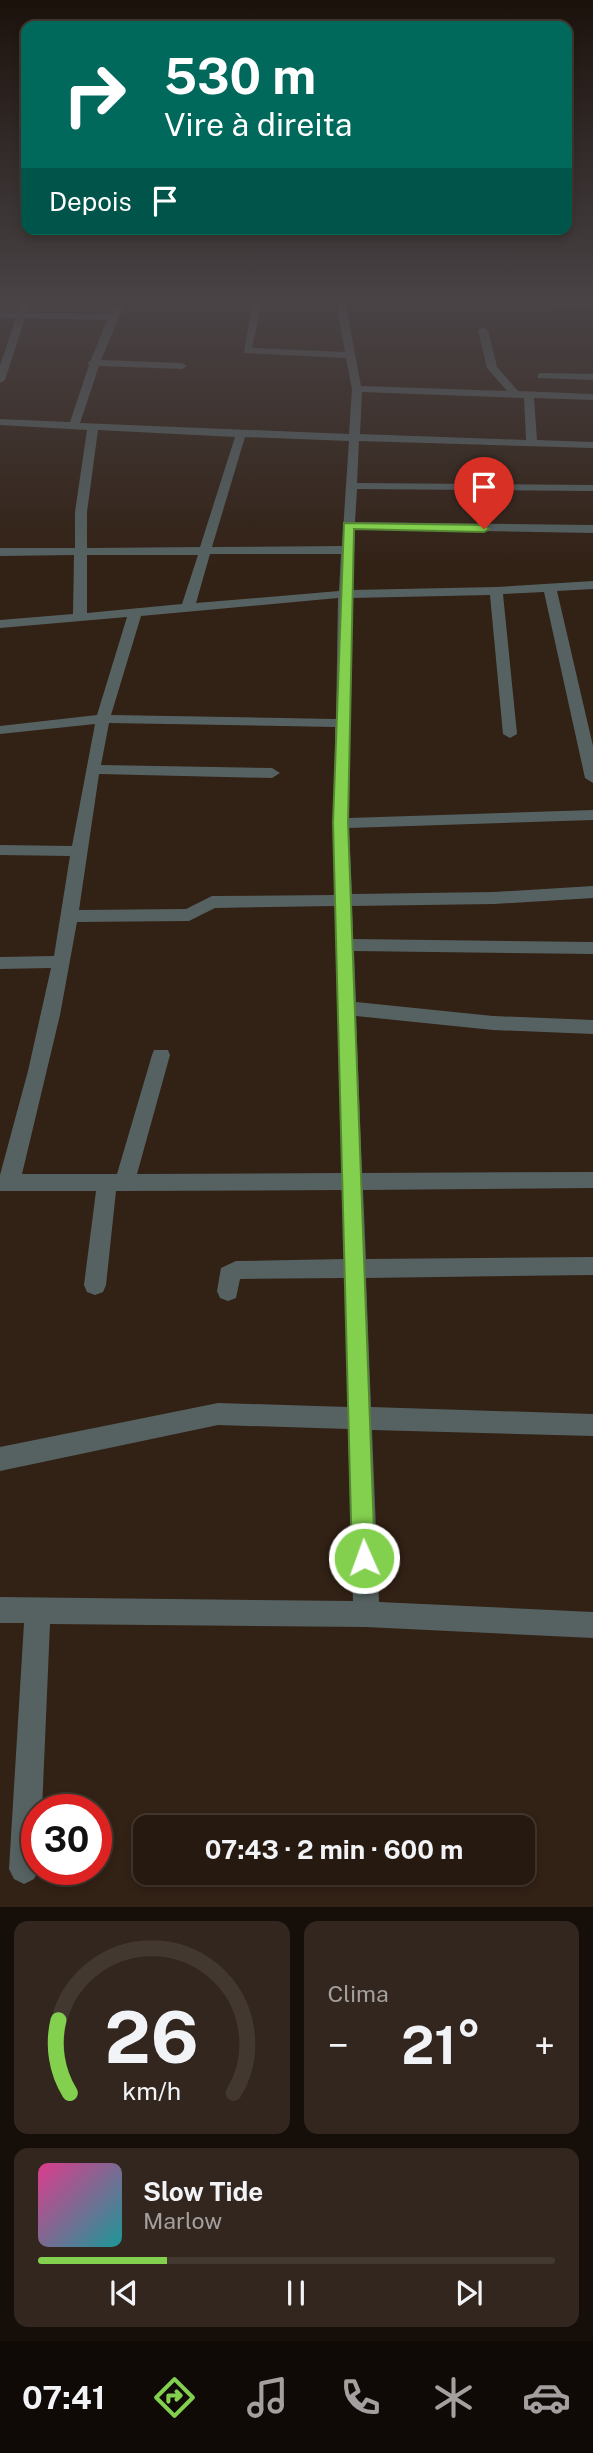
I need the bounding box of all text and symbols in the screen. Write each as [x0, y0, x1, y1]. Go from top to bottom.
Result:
text: 530 m [164, 47, 316, 105]
icon: right [49, 49, 140, 140]
text: Vire à direita [164, 106, 352, 143]
icon: arrive [146, 182, 184, 220]
text: Depois [49, 186, 132, 217]
pin [454, 457, 514, 529]
icon: arrive [465, 468, 503, 506]
position arrow [327, 1521, 401, 1595]
speed limit sign: 30 [21, 1794, 112, 1885]
text: 07:43 · 2 min · 600 m [205, 1834, 463, 1865]
text: Clima [328, 1980, 389, 2007]
text: 26 [105, 1995, 199, 2080]
text: 21° [401, 2015, 481, 2076]
text: − [328, 2023, 349, 2068]
text: + [534, 2023, 555, 2068]
text: km/h [122, 2076, 181, 2106]
text: Slow Tide [143, 2176, 263, 2207]
text: Marlow [143, 2207, 222, 2234]
icon: previous [105, 2274, 143, 2312]
icon: pause [277, 2274, 315, 2312]
icon: next [450, 2274, 488, 2312]
icon: directions [150, 2373, 199, 2422]
icon: music [243, 2373, 292, 2422]
icon: phone [336, 2373, 385, 2422]
icon: climate [429, 2373, 478, 2422]
icon: car [522, 2373, 571, 2422]
text: 07:41 [22, 2379, 105, 2416]

